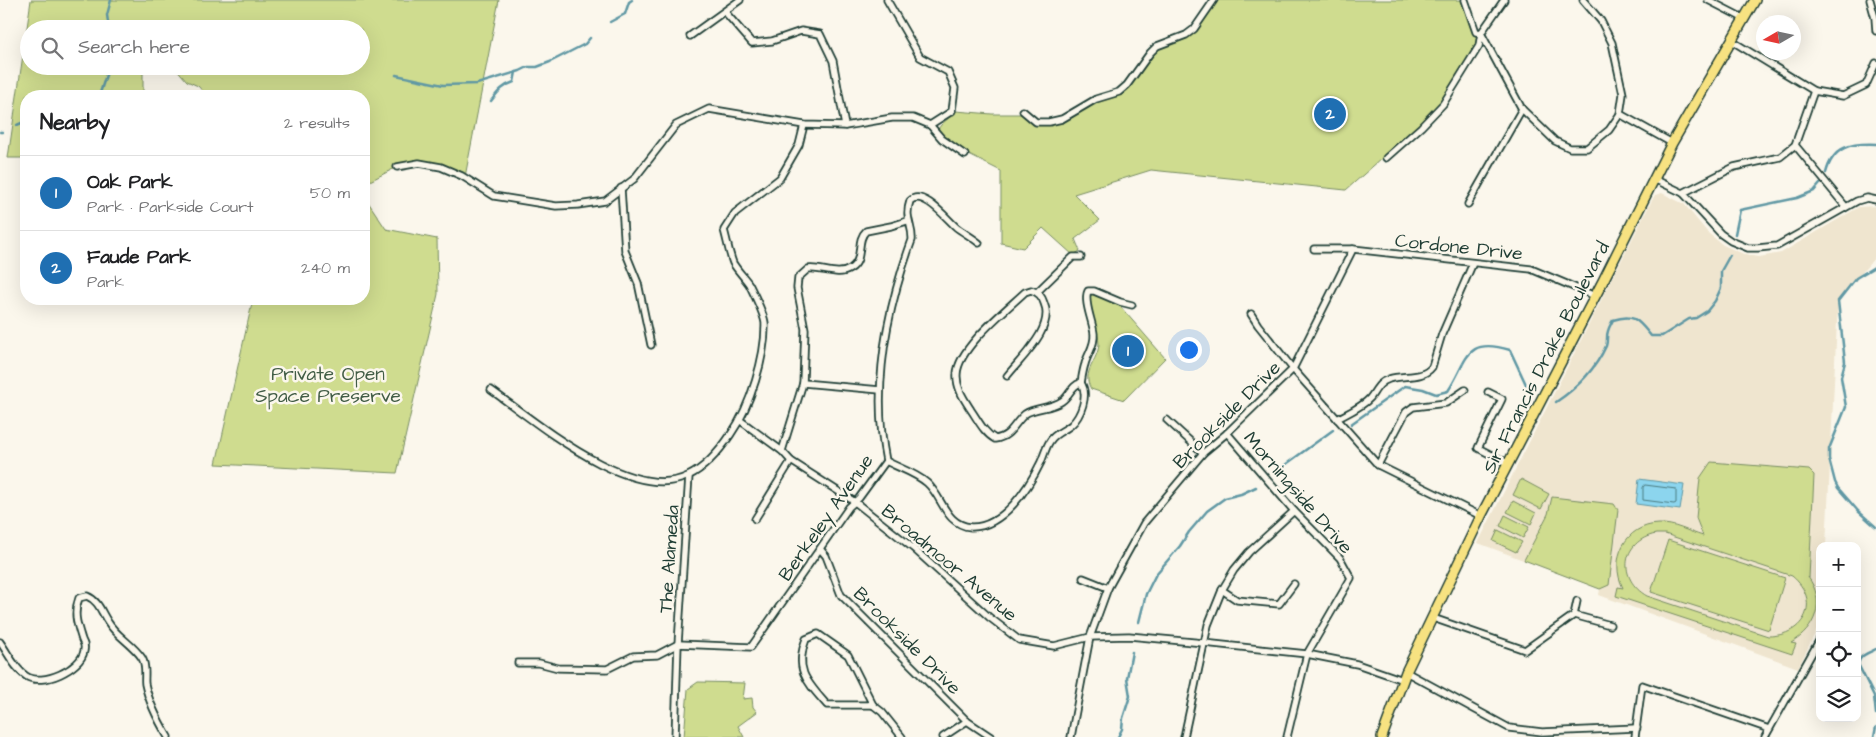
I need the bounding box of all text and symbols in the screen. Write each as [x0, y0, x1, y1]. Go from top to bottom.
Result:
north arrow [1756, 15, 1801, 60]
search box [20, 20, 370, 75]
icon: search [38, 34, 66, 62]
text: Search here [78, 34, 190, 61]
pin: 2 [1314, 95, 1346, 133]
text: Nearby [40, 108, 110, 137]
text: 2 results [284, 112, 350, 134]
text: Oak Park [87, 169, 173, 196]
text: 1 [55, 182, 57, 204]
text: 50 m [310, 182, 350, 204]
text: Park · Parkside Court [87, 196, 254, 218]
street label: Cordone Drive [1394, 227, 1524, 268]
street label: Sir Francis Drake Boulevard [1476, 237, 1617, 478]
text: Faude Park [87, 244, 191, 271]
text: 2 [51, 257, 61, 279]
text: 240 m [301, 257, 350, 279]
text: Park [87, 271, 124, 293]
pin: 1 [1112, 332, 1144, 370]
your location [1176, 337, 1202, 363]
street label: Brookside Drive [1167, 355, 1287, 475]
park label: Private Open Space Preserve [255, 361, 401, 410]
street label: Morningside Drive [1236, 426, 1359, 561]
street label: Berkeley Avenue [772, 449, 881, 587]
street label: Broadmoor Avenue [875, 498, 1023, 628]
street label: The Alameda [652, 504, 687, 614]
map controls [1816, 542, 1861, 722]
button: + [1816, 542, 1861, 587]
street label: Brookside Drive [847, 581, 967, 701]
button: − [1816, 587, 1861, 632]
button: locate [1816, 632, 1861, 677]
button: layers [1816, 677, 1861, 722]

